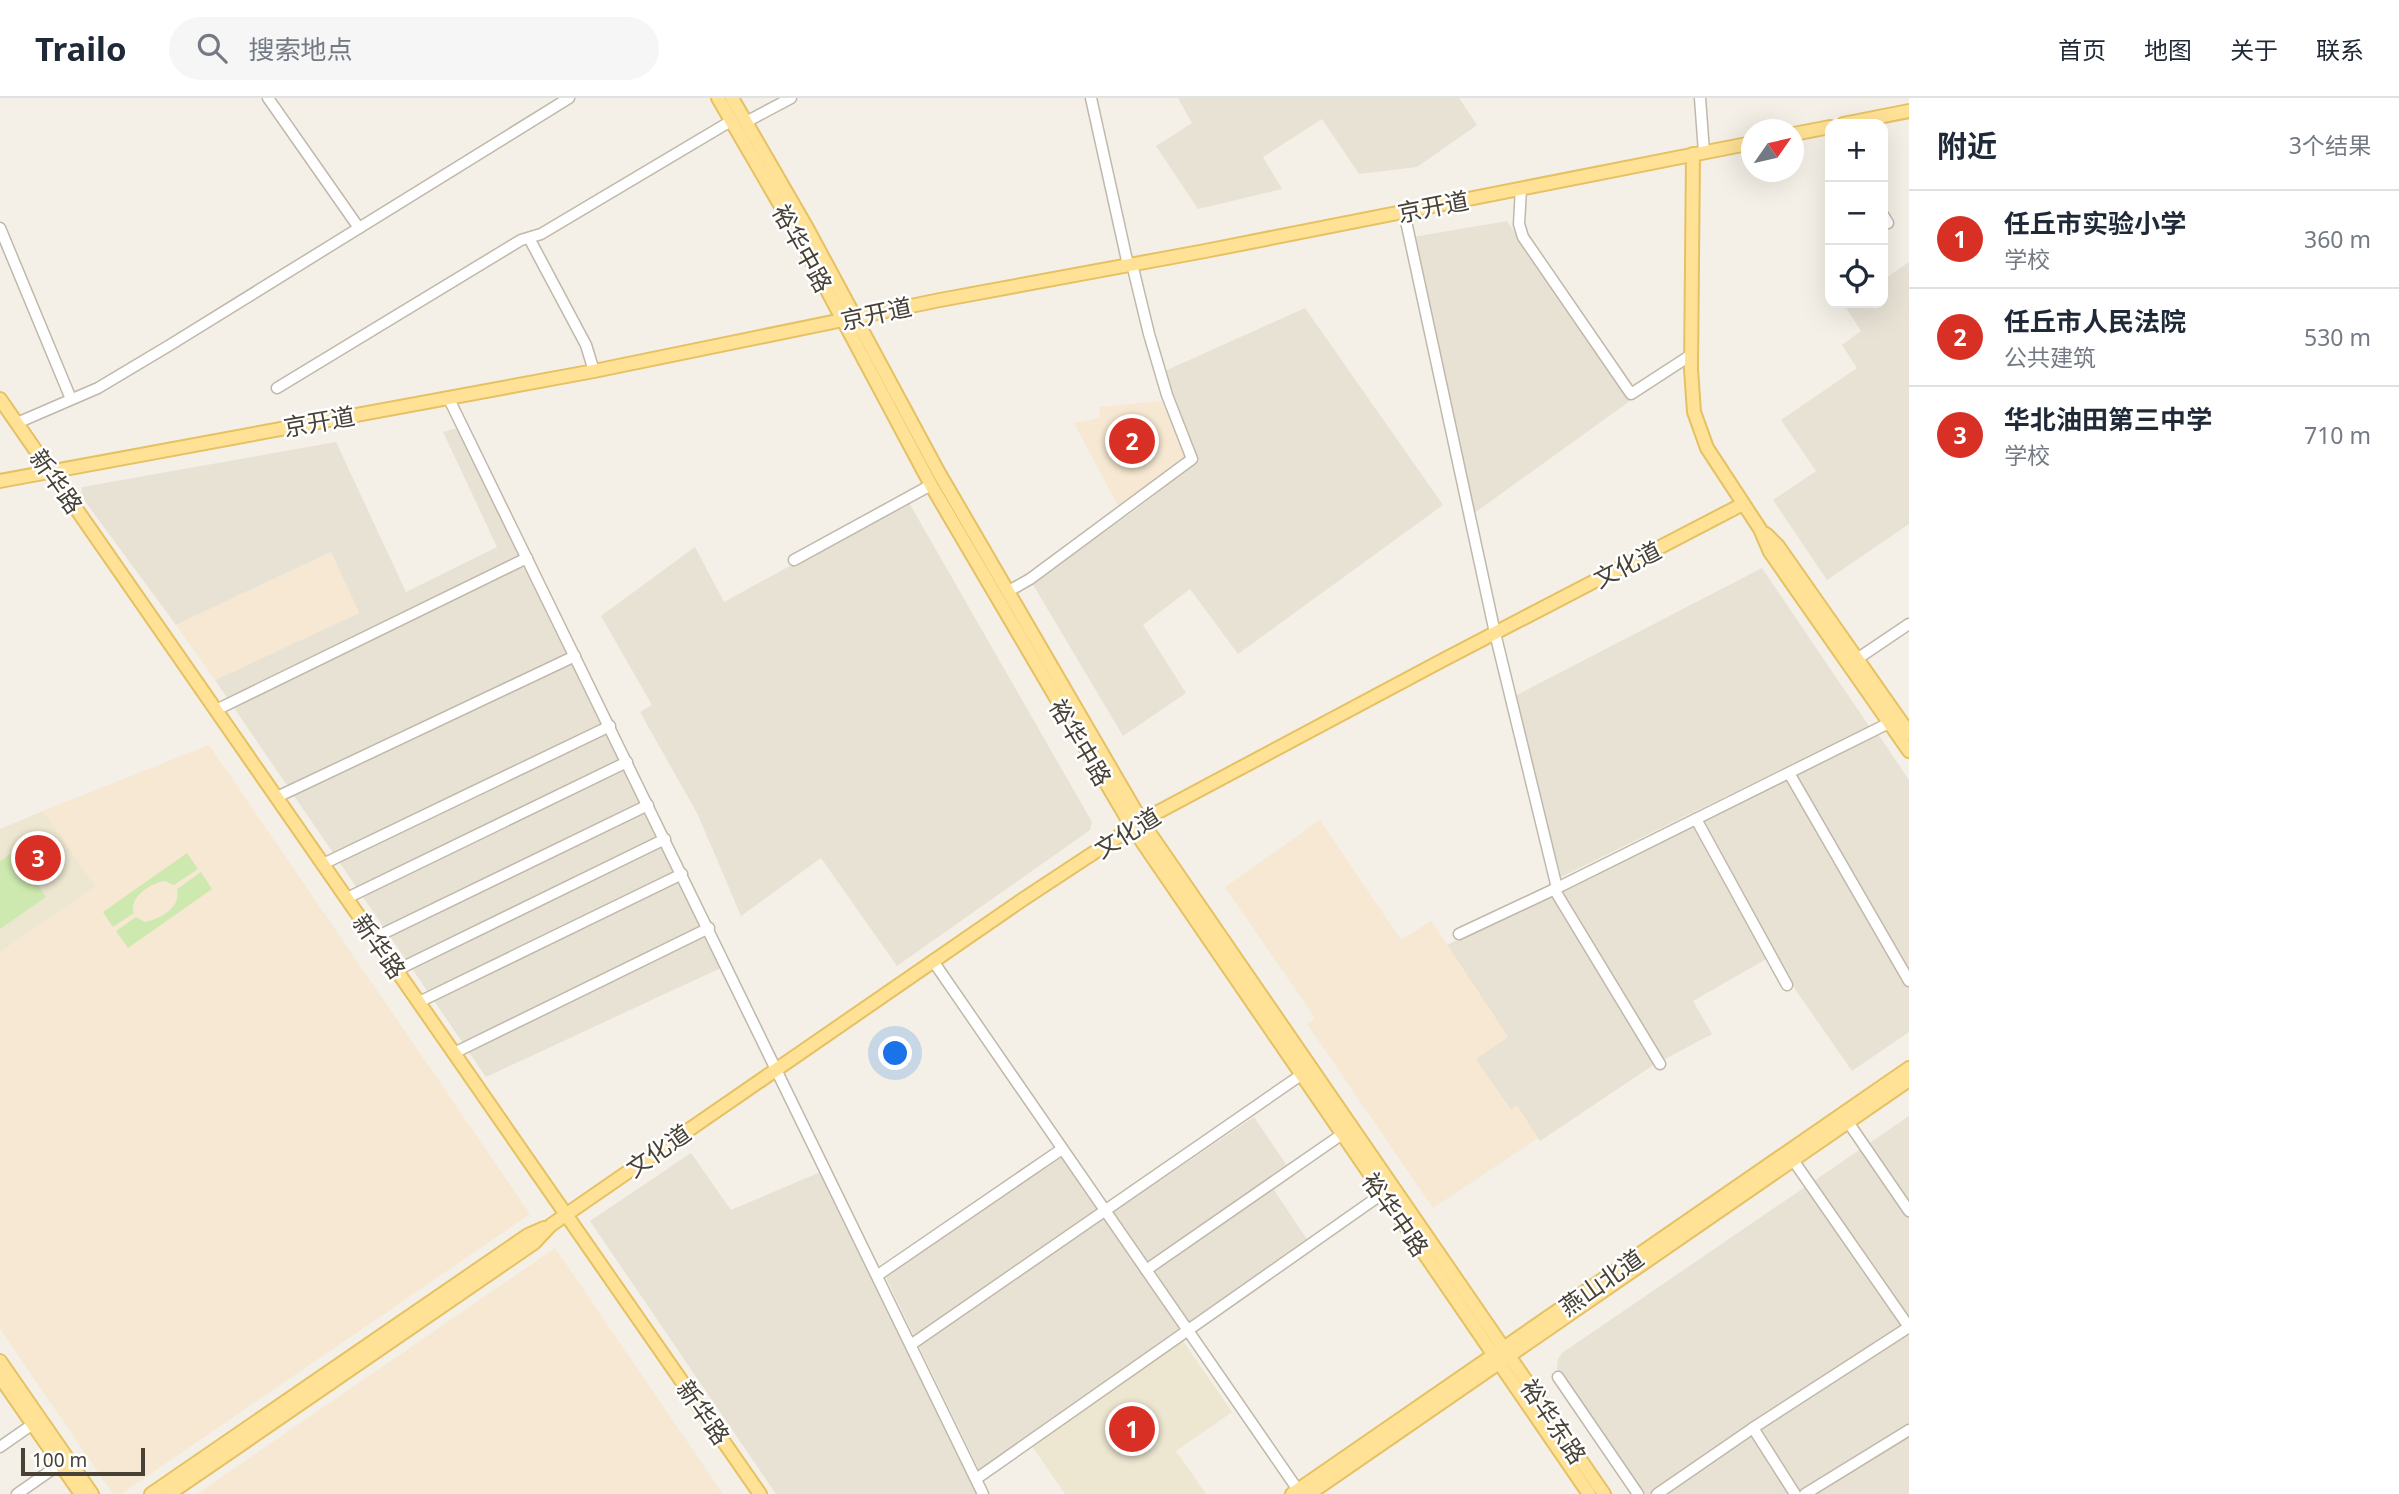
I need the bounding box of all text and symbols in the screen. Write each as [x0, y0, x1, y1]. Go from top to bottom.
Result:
search box [169, 17, 659, 80]
text: Trailo [35, 26, 127, 71]
icon: search [193, 29, 231, 67]
text: 搜索地点 [249, 31, 353, 67]
text: 首页 [2058, 33, 2106, 66]
text: 地图 [2144, 33, 2192, 66]
text: 关于 [2230, 33, 2278, 66]
text: 联系 [2316, 33, 2364, 66]
north arrow [1741, 119, 1804, 182]
map controls [1825, 119, 1888, 308]
button: + [1825, 119, 1888, 182]
text: 附近 [1937, 125, 1997, 166]
text: 3个结果 [2289, 129, 2371, 161]
button: − [1825, 182, 1888, 245]
street label: 京开道 [1395, 183, 1471, 229]
street label: 裕华中路 [765, 198, 841, 298]
text: 任丘市实验小学 [2004, 205, 2186, 241]
text: 1 [1953, 223, 1967, 255]
text: 360 m [2304, 223, 2371, 255]
text: 学校 [2004, 243, 2050, 275]
button: locate [1825, 245, 1888, 308]
street label: 京开道 [837, 289, 915, 337]
text: 任丘市人民法院 [2004, 303, 2186, 339]
text: 2 [1953, 321, 1967, 353]
text: 530 m [2304, 321, 2371, 353]
text: 公共建筑 [2004, 341, 2096, 373]
street label: 京开道 [281, 398, 357, 444]
text: 华北油田第三中学 [2004, 401, 2212, 437]
pin: 2 [1109, 415, 1155, 467]
text: 3 [1953, 419, 1967, 451]
text: 710 m [2304, 419, 2371, 451]
text: 学校 [2004, 439, 2050, 471]
street label: 新华路 [23, 442, 91, 520]
street label: 文化道 [1587, 533, 1667, 595]
street label: 裕华中路 [1042, 692, 1120, 792]
street label: 文化道 [1088, 799, 1166, 865]
pin: 3 [15, 832, 61, 884]
street label: 新华路 [346, 907, 414, 985]
your location [878, 1036, 912, 1070]
street label: 文化道 [619, 1116, 697, 1184]
street label: 裕华中路 [1355, 1165, 1437, 1263]
street label: 燕山北道 [1552, 1241, 1650, 1323]
street label: 裕华东路 [1513, 1372, 1595, 1470]
street label: 新华路 [670, 1373, 738, 1451]
pin: 1 [1109, 1403, 1155, 1455]
scale bar [21, 1445, 145, 1477]
text: 100 m [32, 1447, 87, 1473]

